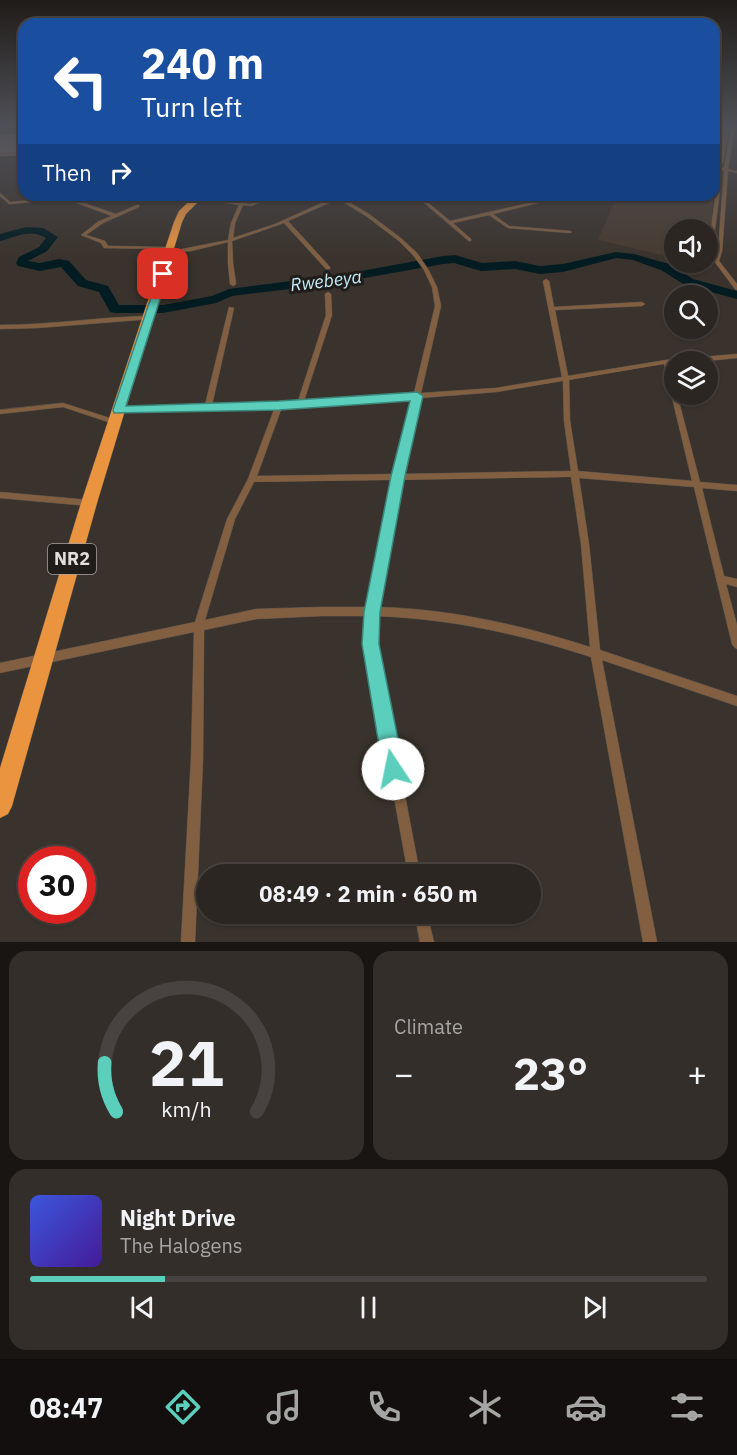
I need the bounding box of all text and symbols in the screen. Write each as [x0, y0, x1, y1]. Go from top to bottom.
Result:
text: 240 m [141, 36, 264, 91]
icon: left [42, 42, 120, 120]
text: Turn left [141, 89, 242, 124]
icon: right [104, 156, 137, 189]
text: Then [42, 158, 92, 187]
map controls [664, 219, 718, 405]
button: sound [664, 219, 718, 273]
pin [137, 248, 188, 299]
icon: arrive [146, 257, 179, 290]
water label: Rwebeya [289, 265, 363, 296]
button: search [664, 285, 718, 339]
button: layers [664, 351, 718, 405]
road number: NR2 [48, 544, 96, 574]
position arrow [361, 737, 425, 801]
speed limit sign: 30 [18, 846, 96, 924]
text: 08:49 · 2 min · 650 m [259, 879, 478, 908]
text: Climate [394, 1013, 463, 1040]
text: 21 [149, 1022, 224, 1103]
text: 23° [513, 1044, 588, 1102]
text: − [394, 1052, 414, 1095]
text: + [687, 1052, 707, 1095]
text: km/h [161, 1096, 212, 1124]
text: Night Drive [120, 1203, 236, 1232]
text: The Halogens [120, 1232, 242, 1259]
icon: previous [126, 1291, 159, 1324]
icon: pause [352, 1291, 385, 1324]
icon: next [578, 1291, 611, 1324]
icon: directions [162, 1386, 204, 1428]
icon: music [263, 1386, 305, 1428]
icon: phone [363, 1386, 405, 1428]
icon: climate [464, 1386, 506, 1428]
icon: car [565, 1386, 607, 1428]
icon: filters [666, 1386, 708, 1428]
text: 08:47 [29, 1390, 103, 1425]

